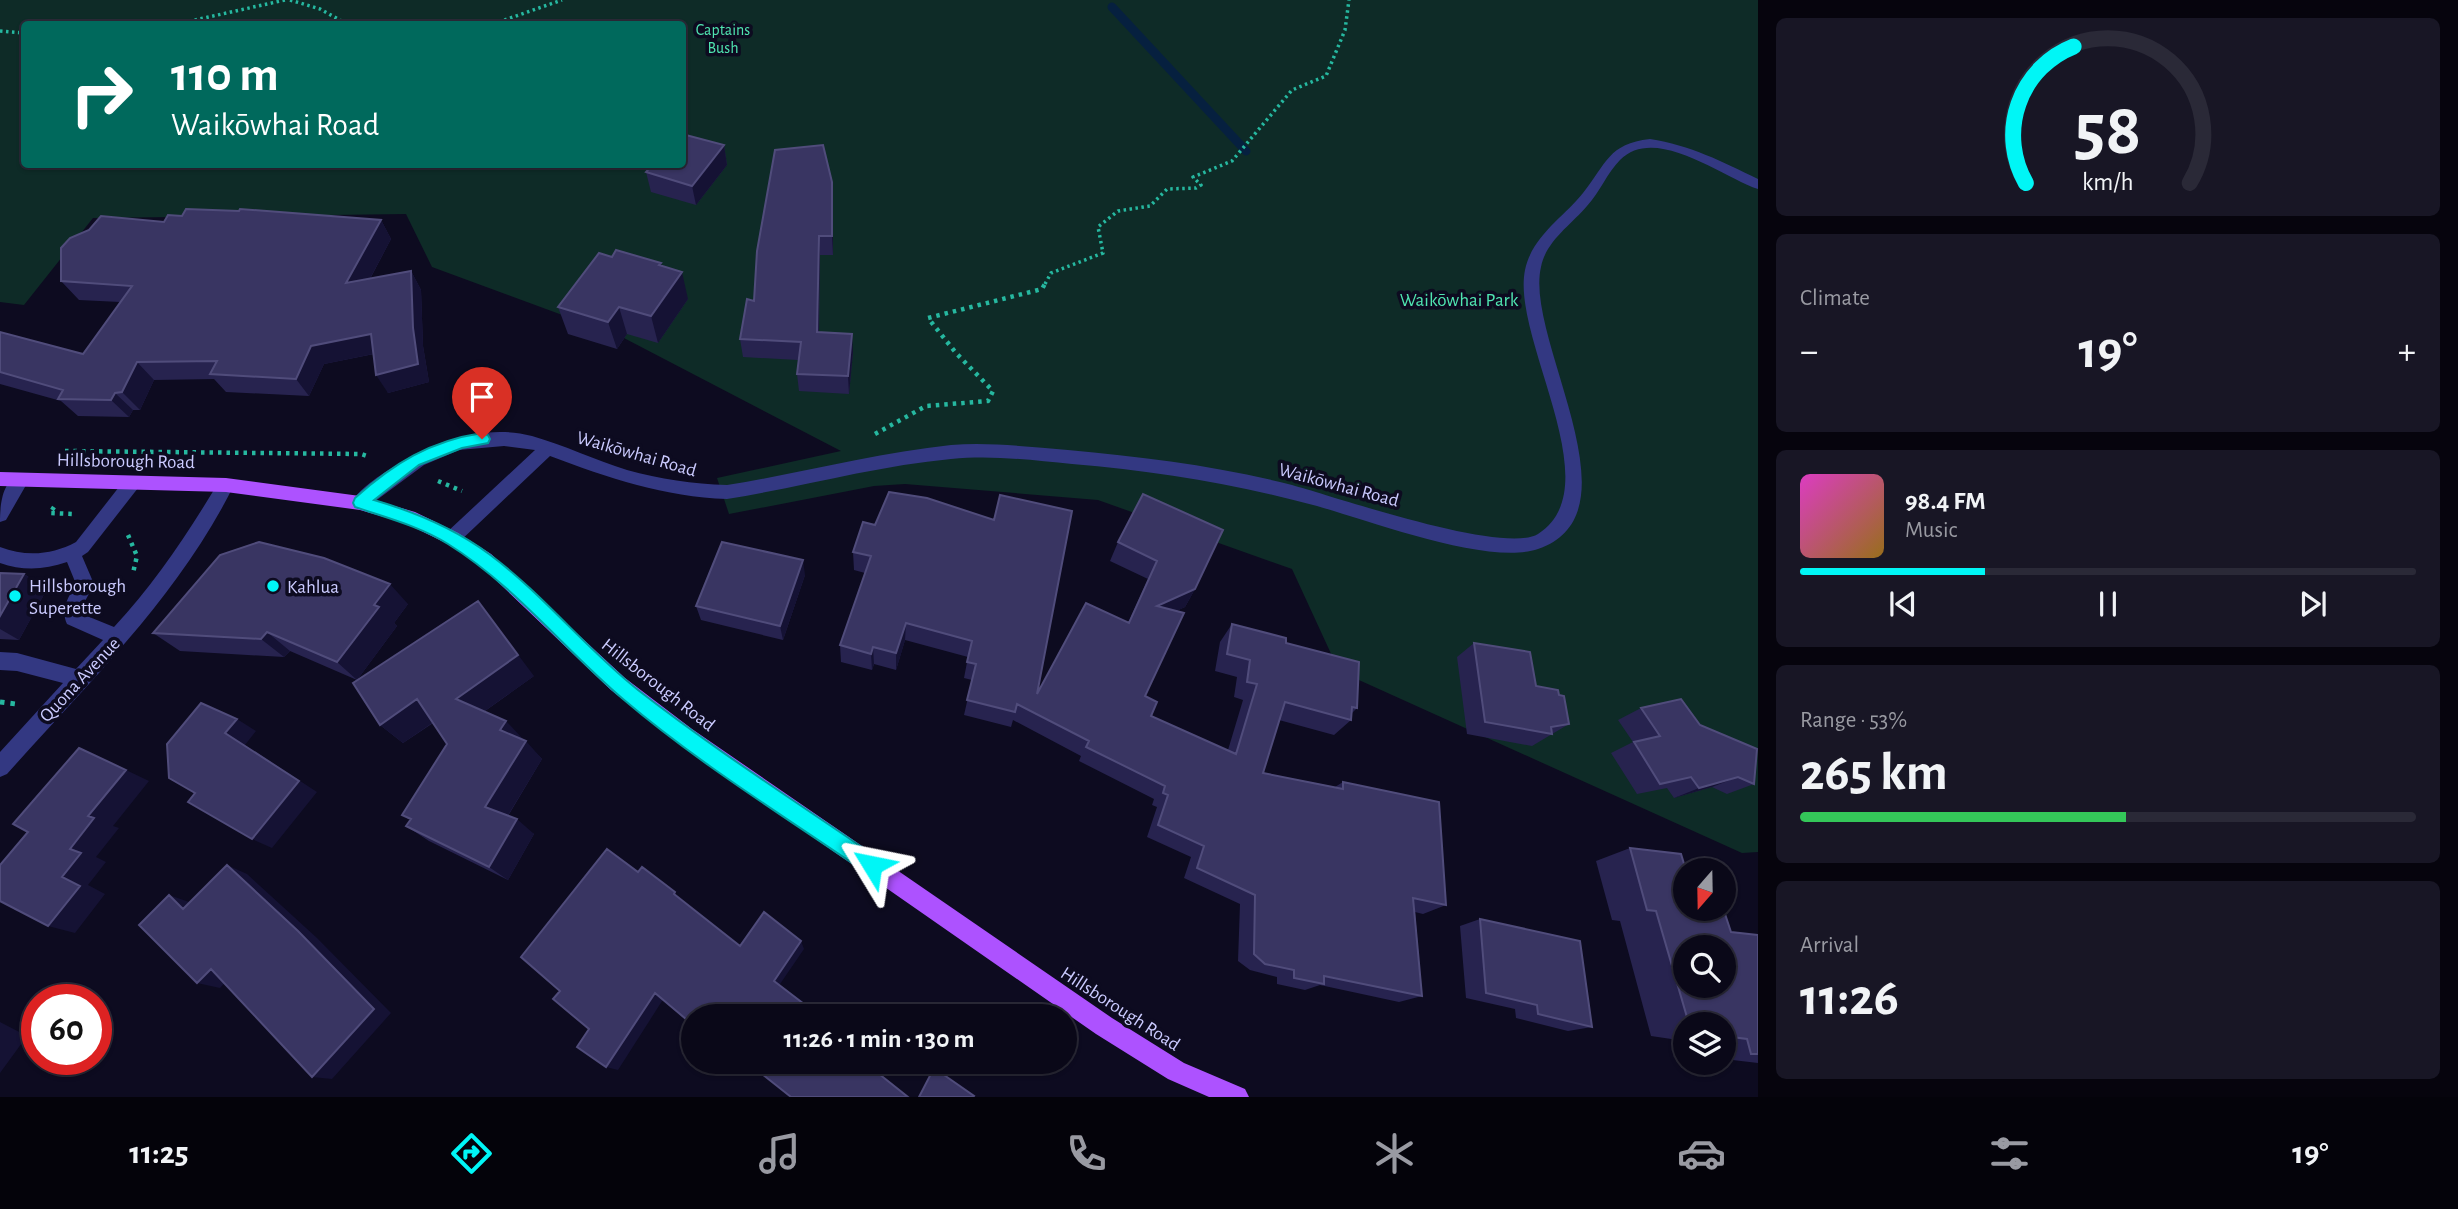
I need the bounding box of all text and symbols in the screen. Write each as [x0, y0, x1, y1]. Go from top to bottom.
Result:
park label: Captains Bush [696, 22, 750, 56]
icon: right [56, 49, 147, 140]
text: 110 m [171, 51, 279, 100]
text: 58 [2074, 95, 2142, 168]
text: Waikōwhai Road [171, 109, 379, 141]
text: km/h [2082, 170, 2134, 195]
text: Climate [1800, 287, 1870, 310]
park label: Waikōwhai Park [1400, 291, 1519, 310]
text: 19° [2078, 325, 2138, 377]
text: − [1800, 333, 1818, 371]
text: + [2398, 333, 2416, 371]
pin [452, 367, 512, 439]
icon: arrive [463, 378, 501, 416]
street label: Waikōwhai Road [574, 428, 699, 481]
street label: Hillsborough Road [57, 451, 195, 472]
street label: Waikōwhai Road [1276, 460, 1401, 511]
text: 98.4 FM [1905, 488, 1986, 514]
text: Music [1905, 519, 1957, 542]
place label: Hillsborough Superette [29, 577, 126, 618]
marker: Kahlua [265, 578, 281, 594]
place label: Kahlua [287, 578, 339, 597]
icon: previous [1884, 585, 1922, 623]
icon: pause [2089, 585, 2127, 623]
icon: next [2294, 585, 2332, 623]
marker: Hillsborough Superette [7, 588, 23, 604]
street label: Quona Avenue [36, 634, 124, 726]
street label: Hillsborough Road [598, 635, 718, 735]
text: Range · 53% [1800, 709, 1907, 732]
text: 265 km [1800, 747, 1948, 799]
position arrow [835, 828, 909, 902]
north arrow [1673, 858, 1736, 920]
map controls [1673, 858, 1736, 1075]
text: Arrival [1800, 934, 1859, 957]
button: search [1673, 935, 1736, 998]
street label: Hillsborough Road [1057, 964, 1183, 1055]
text: 11:26 [1800, 972, 1899, 1024]
speed limit sign: 60 [21, 984, 112, 1075]
button: layers [1673, 1012, 1736, 1075]
text: 11:26 · 1 min · 130 m [784, 1026, 974, 1052]
icon: directions [447, 1129, 496, 1178]
icon: music [755, 1129, 804, 1178]
icon: phone [1062, 1129, 1111, 1178]
icon: climate [1370, 1129, 1419, 1178]
icon: car [1677, 1129, 1726, 1178]
icon: filters [1985, 1129, 2034, 1178]
text: 11:25 [129, 1137, 189, 1169]
text: 19° [2292, 1137, 2329, 1169]

